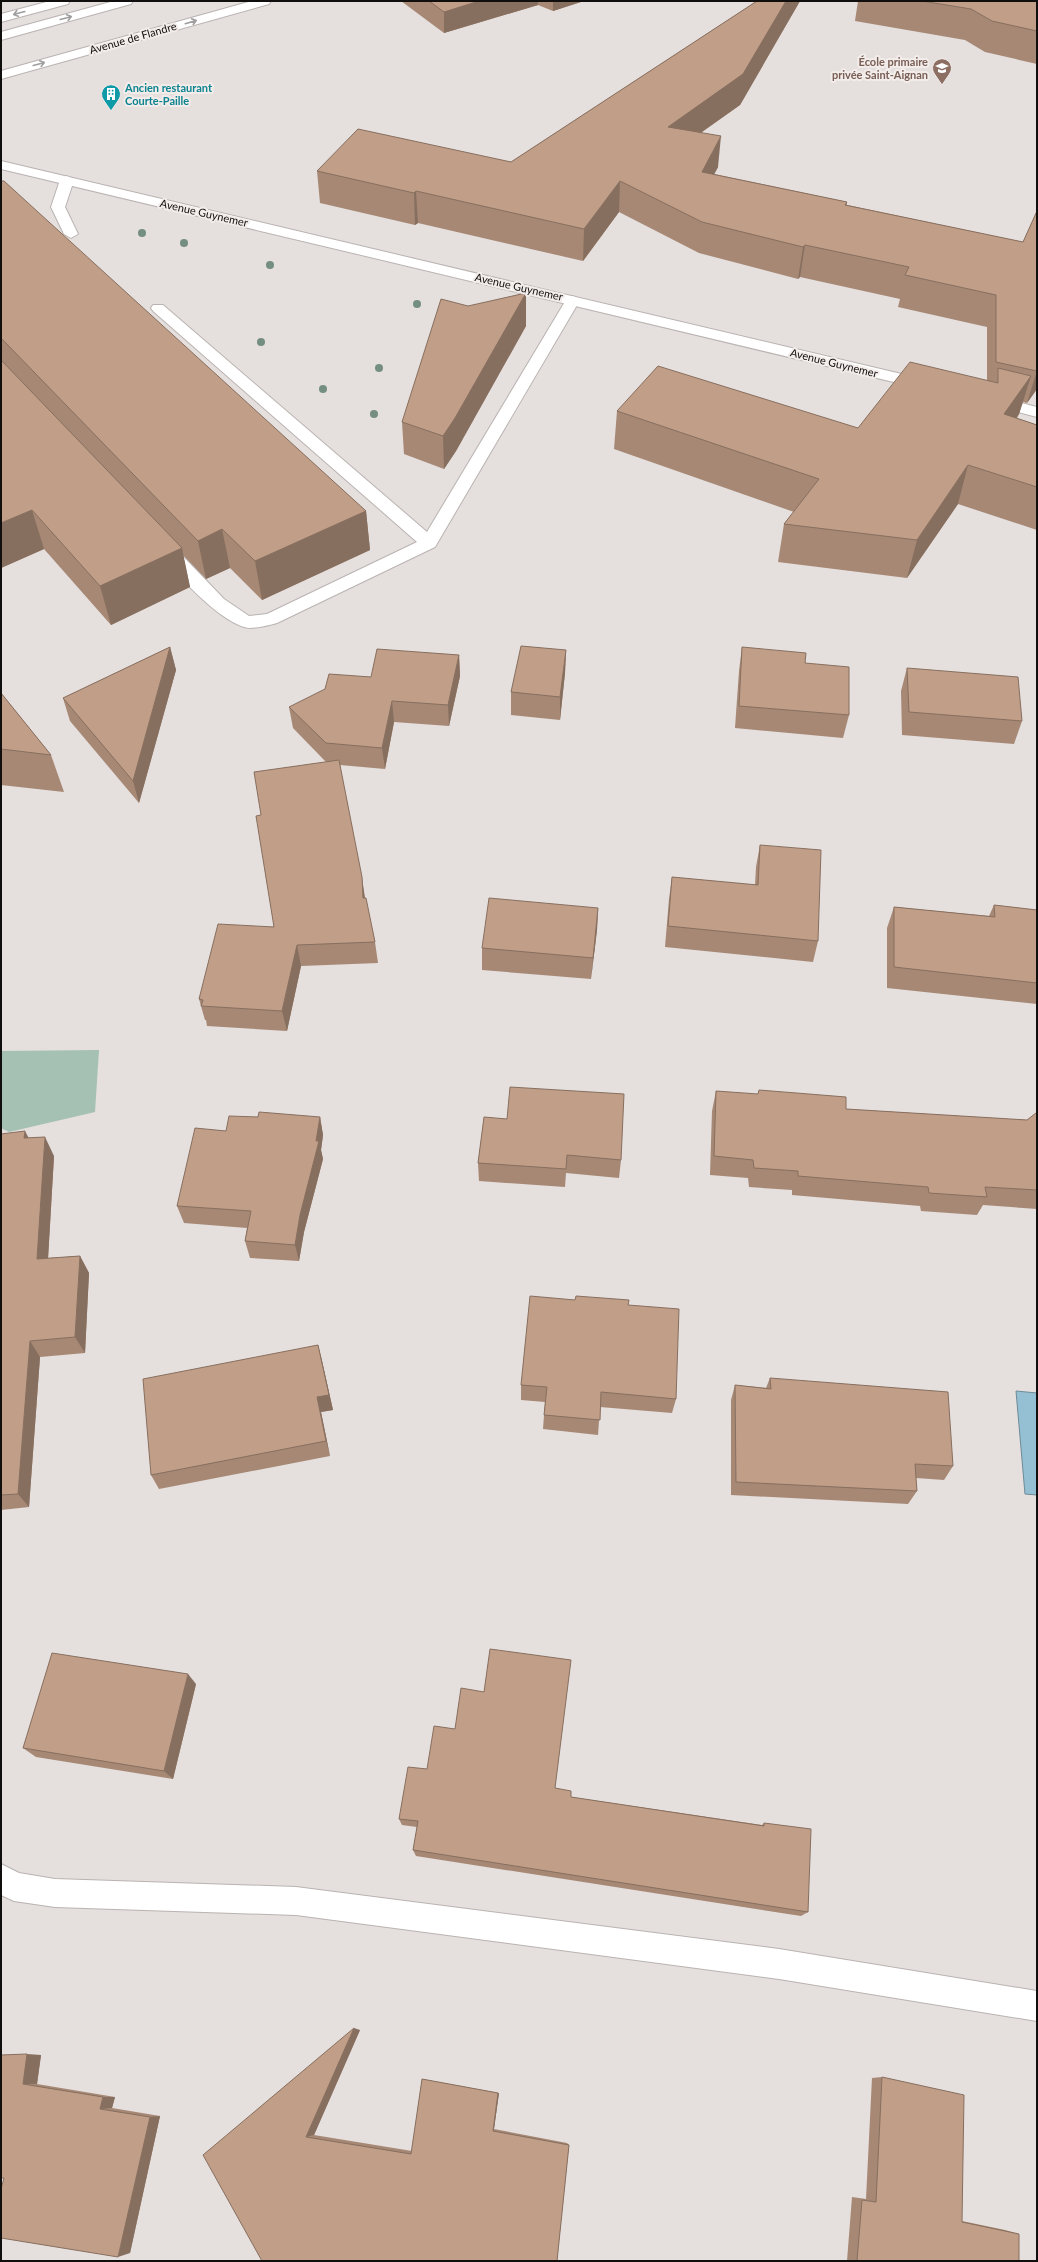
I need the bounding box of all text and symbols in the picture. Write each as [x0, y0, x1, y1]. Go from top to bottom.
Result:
one-way arrow [13, 10, 26, 17]
one-way arrow [59, 14, 72, 21]
one-way arrow [184, 18, 197, 25]
street label: Avenue de Flandre [88, 19, 178, 56]
place label: École primaire privée Saint-Aignan [832, 55, 928, 81]
school or university icon: École primaire privée Saint-Aignan [931, 57, 953, 85]
one-way arrow [32, 60, 45, 68]
place label: Ancien restaurant Courte-Paille [124, 81, 213, 107]
building icon: Ancien restaurant Courte-Paille [100, 83, 122, 111]
street label: Avenue Guynemer [159, 196, 249, 229]
street label: Avenue Guynemer [474, 270, 564, 303]
street label: Avenue Guynemer [789, 345, 879, 380]

